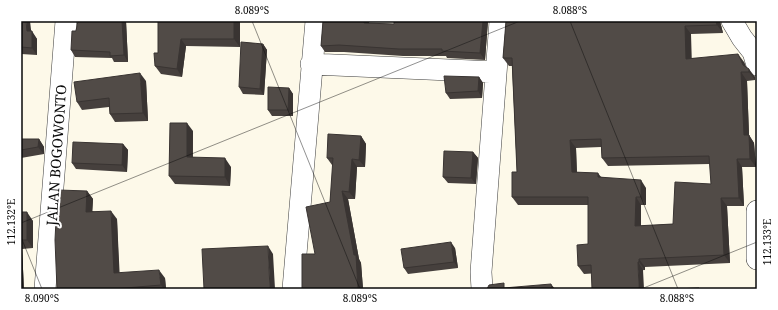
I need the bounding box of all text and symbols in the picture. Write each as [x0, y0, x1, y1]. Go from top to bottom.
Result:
text: 8.089°S [235, 3, 269, 17]
text: 8.088°S [553, 3, 587, 17]
street label: JALAN BOGOWONTO [42, 84, 70, 227]
text: 112.132°E [4, 199, 18, 245]
text: 112.133°E [760, 219, 774, 265]
text: 8.090°S [25, 291, 59, 305]
text: 8.089°S [343, 291, 377, 305]
text: 8.088°S [660, 291, 694, 305]

